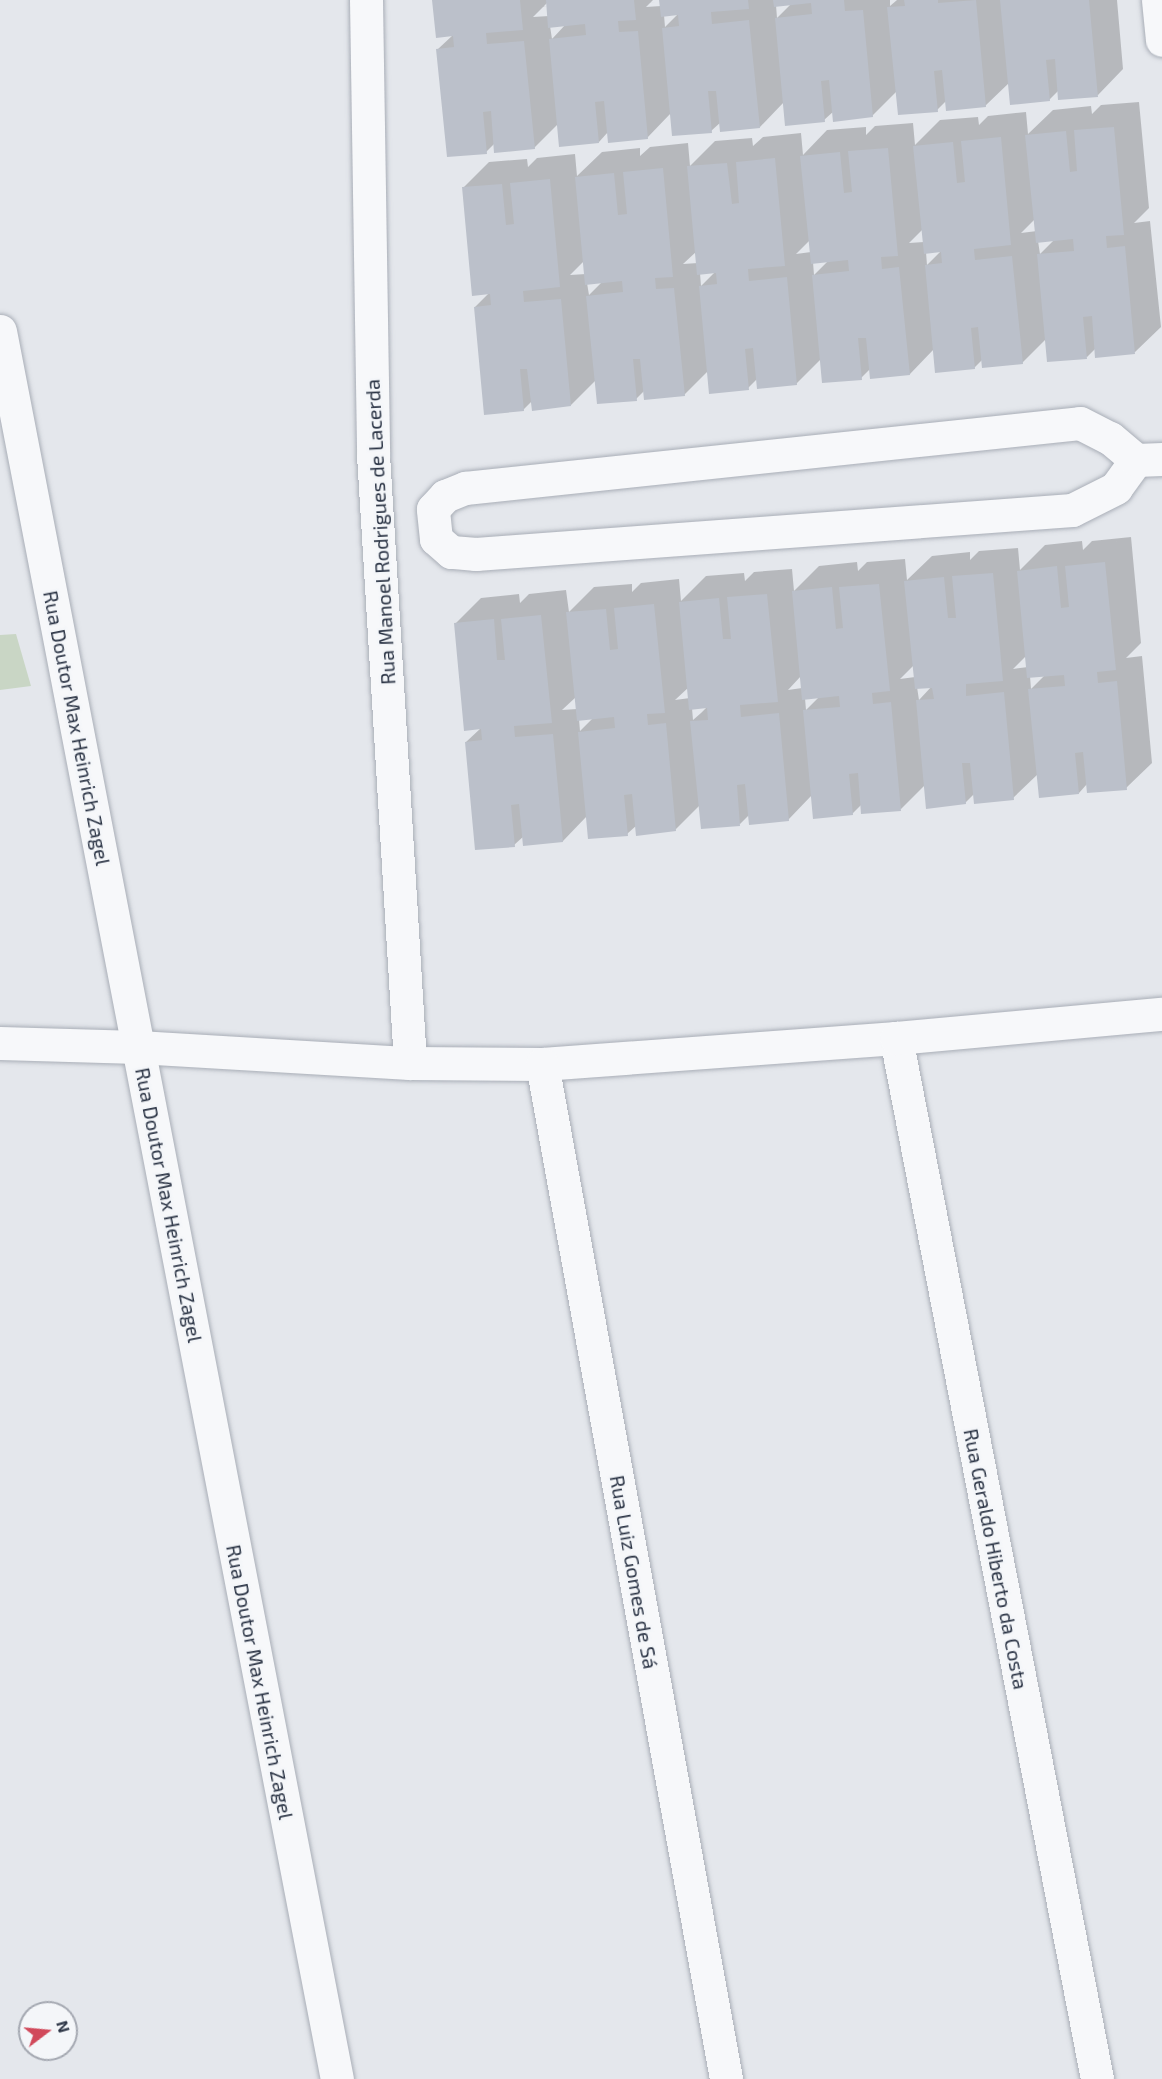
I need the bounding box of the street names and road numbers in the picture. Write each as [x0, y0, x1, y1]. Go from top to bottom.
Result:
street label: Rua Manoel Rodrigues de Lacerda [360, 378, 400, 686]
street label: Rua Doutor Max Heinrich Zagel [39, 588, 115, 868]
street label: Rua Doutor Max Heinrich Zagel [131, 1065, 207, 1345]
street label: Rua Geraldo Hiberto da Costa [959, 1427, 1033, 1691]
street label: Rua Luiz Gomes de Sá [605, 1473, 663, 1671]
street label: Rua Doutor Max Heinrich Zagel [222, 1542, 298, 1822]

